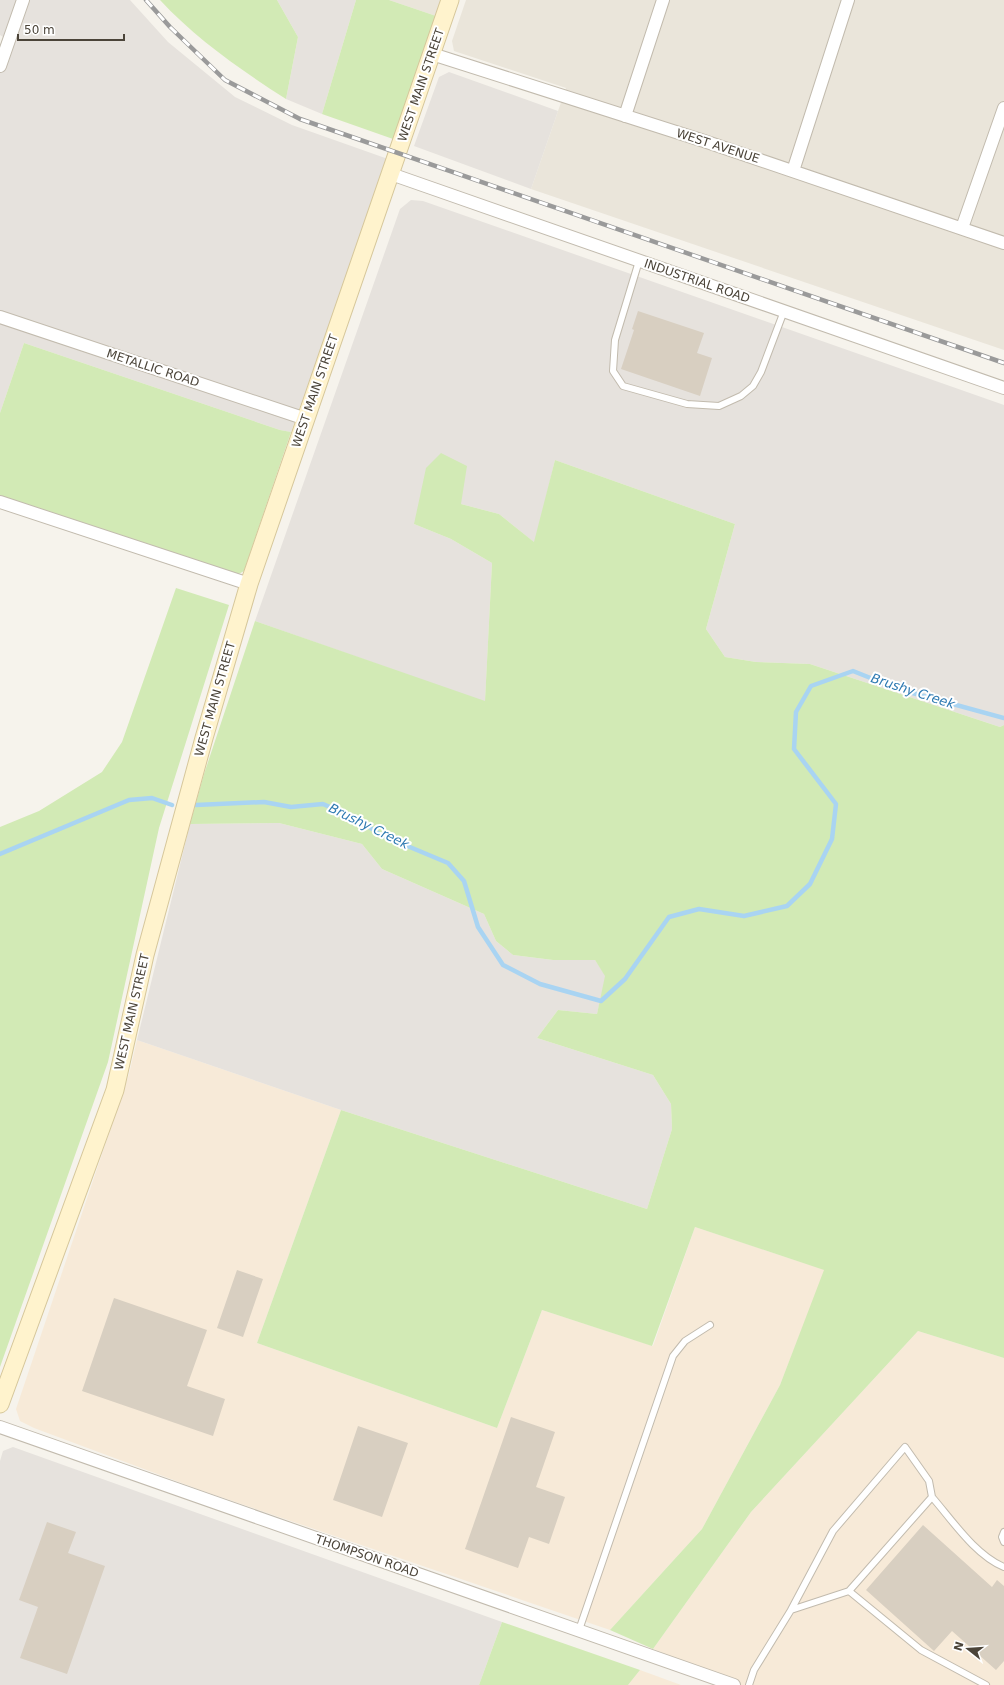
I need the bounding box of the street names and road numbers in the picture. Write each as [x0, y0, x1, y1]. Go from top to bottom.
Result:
street label: WEST MAIN STREET [395, 26, 447, 143]
street label: WEST AVENUE [675, 126, 761, 166]
street label: INDUSTRIAL ROAD [642, 256, 752, 306]
street label: WEST MAIN STREET [289, 332, 341, 449]
street label: METALLIC ROAD [105, 346, 201, 390]
street label: WEST MAIN STREET [192, 639, 238, 758]
street label: WEST MAIN STREET [112, 952, 152, 1071]
street label: THOMPSON ROAD [313, 1531, 420, 1580]

